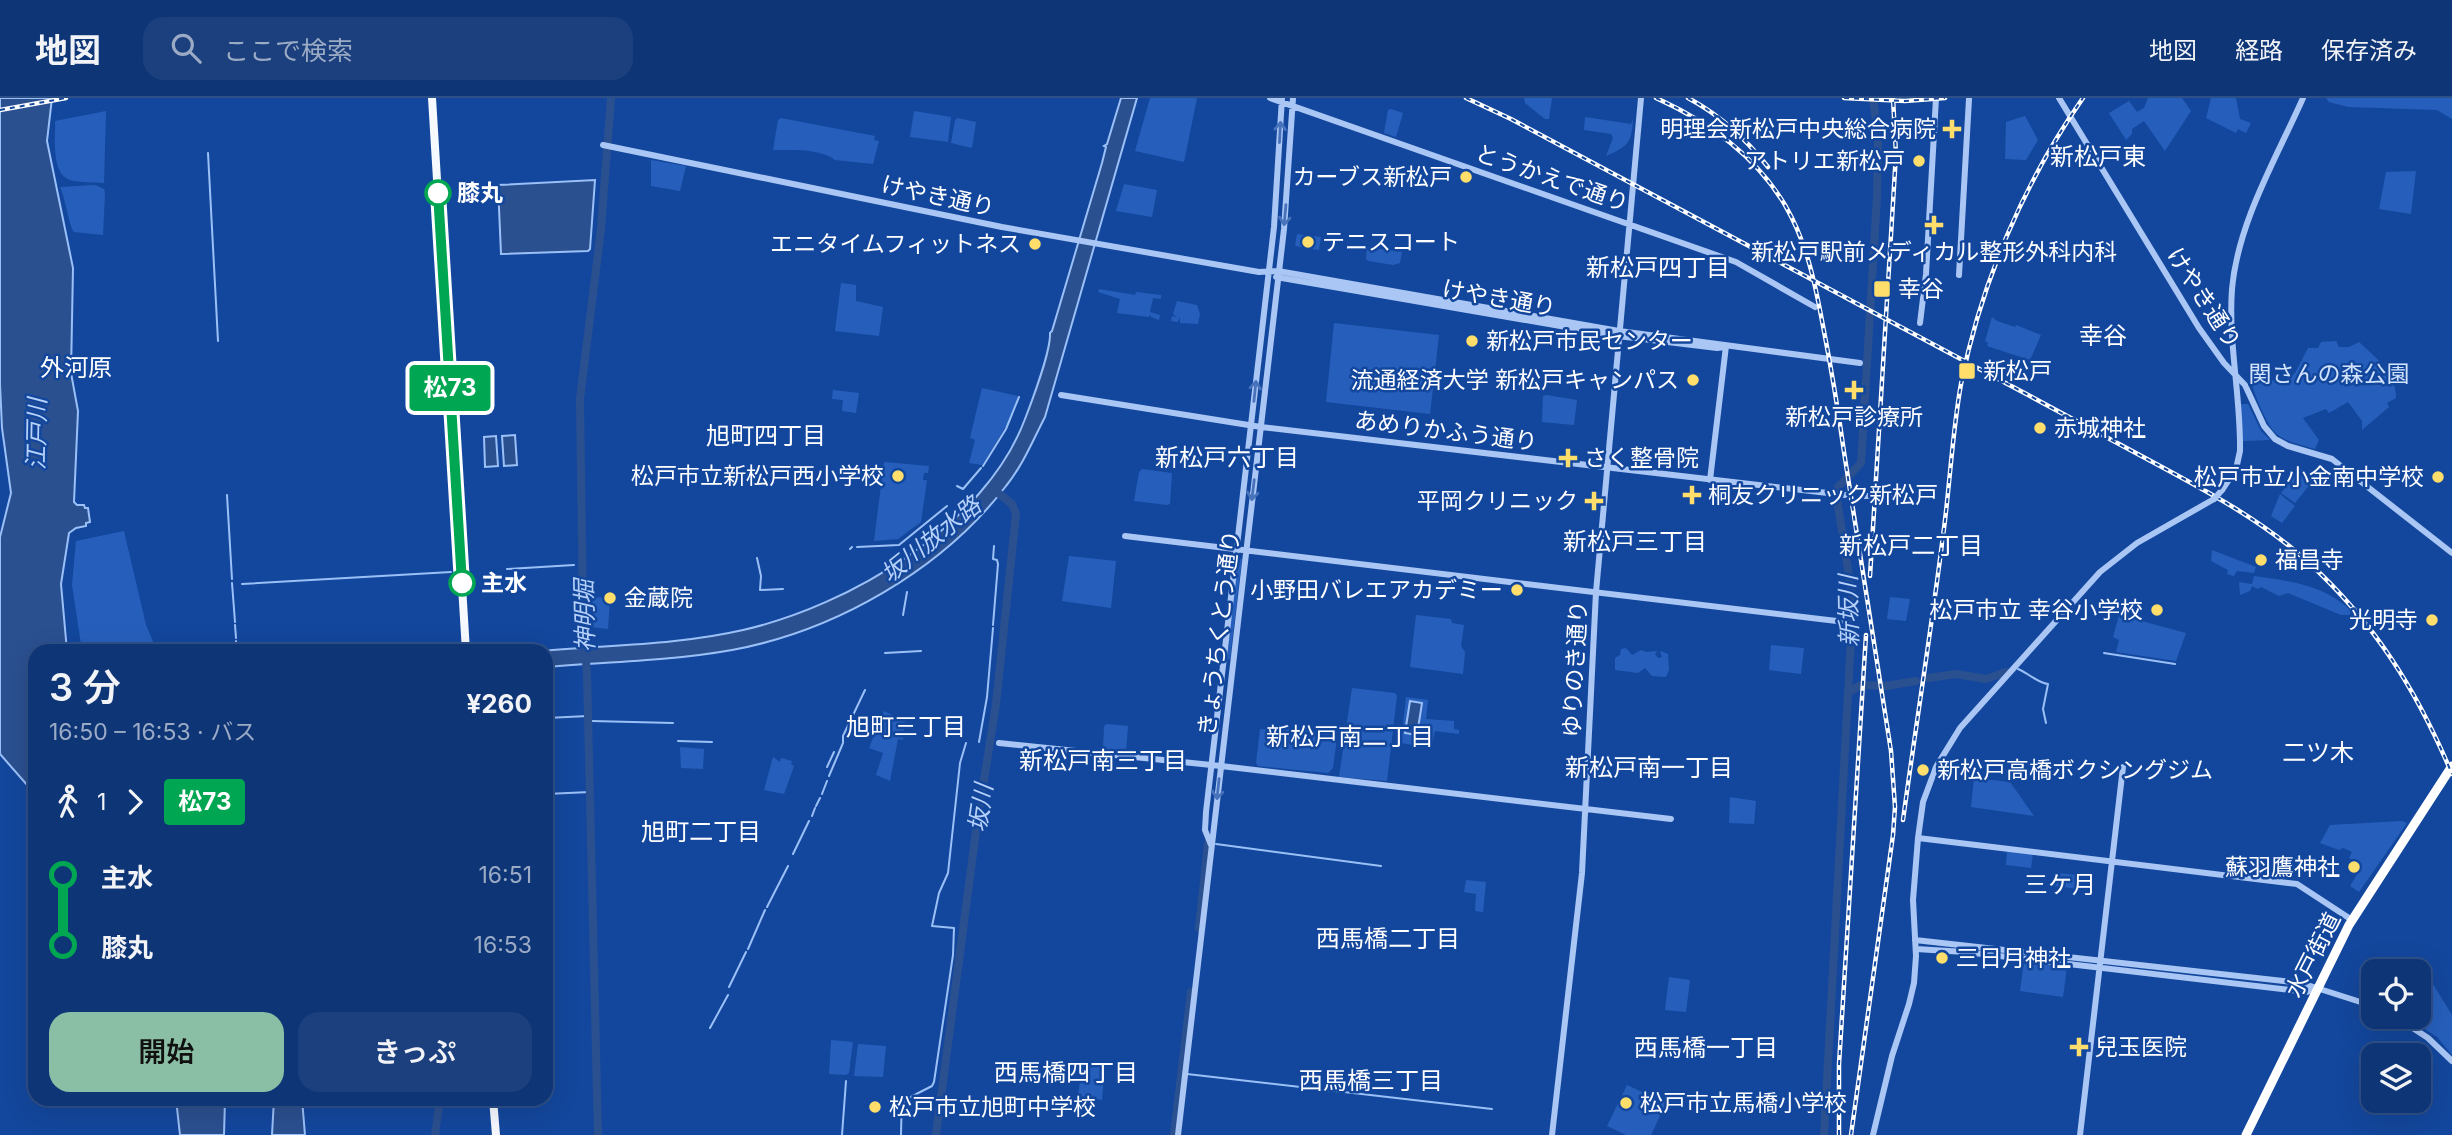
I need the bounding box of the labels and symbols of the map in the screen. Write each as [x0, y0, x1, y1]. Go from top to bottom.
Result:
place label: 明理会新松戸中央総合病院 [1660, 115, 1936, 143]
marker: 明理会新松戸中央総合病院 [1942, 119, 1962, 139]
one-way arrow [1274, 121, 1287, 143]
street label: とうかえで通り [1472, 139, 1632, 217]
district label: 新松戸東 [2050, 142, 2146, 171]
place label: アトリエ新松戸 [1744, 147, 1905, 175]
marker: アトリエ新松戸 [1911, 153, 1927, 169]
place label: カーブス新松戸 [1292, 163, 1452, 191]
marker: カーブス新松戸 [1458, 169, 1474, 185]
street label: けやき通り [879, 170, 997, 222]
place label: 膝丸 [457, 179, 503, 207]
marker: 膝丸 [425, 180, 451, 206]
one-way arrow [1278, 203, 1291, 226]
marker: 新松戸駅前メディカル整形外科内科 [1924, 215, 1944, 235]
place label: テニスコート [1322, 228, 1460, 256]
place label: エニタイムフィットネス [770, 230, 1021, 258]
marker: テニスコート [1300, 234, 1316, 250]
marker: エニタイムフィットネス [1027, 236, 1043, 252]
place label: 新松戸駅前メディカル整形外科内科 [1751, 238, 2117, 266]
street label: けやき通り [2161, 242, 2247, 354]
district label: 新松戸四丁目 [1586, 253, 1730, 282]
street label: けやき通り [1440, 274, 1558, 322]
place label: 幸谷 [1898, 275, 1944, 303]
marker: 幸谷 [1872, 279, 1892, 299]
district label: 幸谷 [2079, 321, 2127, 350]
place label: 新松戸市民センター [1486, 327, 1693, 355]
marker: 新松戸市民センター [1464, 333, 1480, 349]
district label: 外河原 [40, 353, 112, 382]
place label: 新松戸 [1983, 357, 2052, 385]
park label: 関さんの森公園 [2249, 360, 2410, 388]
marker: 新松戸 [1957, 361, 1977, 381]
line badge: 松73 [410, 365, 490, 411]
place label: 流通経済大学 新松戸キャンパス [1351, 366, 1679, 394]
marker: 流通経済大学 新松戸キャンパス [1685, 372, 1701, 388]
one-way arrow [1248, 380, 1261, 403]
marker: 新松戸診療所 [1844, 380, 1864, 400]
water label: 江戸川 [21, 395, 52, 470]
place label: 新松戸診療所 [1785, 403, 1923, 431]
street label: あめりかふう通り [1353, 406, 1539, 456]
place label: 赤城神社 [2054, 414, 2146, 442]
marker: 赤城神社 [2032, 420, 2048, 436]
district label: 旭町四丁目 [706, 421, 826, 450]
district label: 新松戸六丁目 [1155, 443, 1299, 472]
place label: さく整骨院 [1584, 444, 1699, 472]
marker: さく整骨院 [1558, 448, 1578, 468]
place label: 松戸市立新松戸西小学校 [631, 462, 884, 490]
place label: 松戸市立小金南中学校 [2194, 463, 2424, 491]
marker: 松戸市立新松戸西小学校 [890, 468, 906, 484]
marker: 松戸市立小金南中学校 [2430, 469, 2446, 485]
one-way arrow [1247, 478, 1260, 500]
place label: 桐友クリニック新松戸 [1708, 481, 1938, 509]
marker: 桐友クリニック新松戸 [1682, 485, 1702, 505]
place label: 平岡クリニック [1417, 487, 1578, 515]
water label: 坂川放水路 [875, 489, 988, 589]
marker: 平岡クリニック [1584, 491, 1604, 511]
district label: 新松戸三丁目 [1563, 527, 1707, 556]
street label: きょうちくとう通り [1192, 529, 1246, 737]
district label: 新松戸二丁目 [1839, 531, 1983, 560]
place label: 福昌寺 [2275, 546, 2344, 574]
marker: 福昌寺 [2253, 552, 2269, 568]
place label: 主水 [481, 569, 527, 597]
marker: 主水 [449, 570, 475, 596]
water label: 新坂川 [1833, 572, 1864, 647]
water label: 神明堀 [569, 576, 600, 652]
place label: 小野田バレエアカデミー [1250, 576, 1503, 604]
marker: 小野田バレエアカデミー [1509, 582, 1525, 598]
place label: 金蔵院 [624, 584, 693, 612]
marker: 金蔵院 [602, 590, 618, 606]
place label: 松戸市立 幸谷小学校 [1930, 596, 2143, 624]
street label: ゆりのき通り [1557, 600, 1593, 738]
marker: 松戸市立 幸谷小学校 [2149, 602, 2165, 618]
place label: 光明寺 [2349, 606, 2418, 634]
marker: 光明寺 [2424, 612, 2440, 628]
district label: 旭町三丁目 [846, 712, 966, 741]
district label: 新松戸南二丁目 [1266, 722, 1434, 751]
district label: 二ツ木 [2282, 738, 2354, 767]
district label: 新松戸南三丁目 [1019, 746, 1187, 775]
district label: 新松戸南一丁目 [1565, 753, 1733, 782]
place label: 新松戸高橋ボクシングジム [1937, 756, 2213, 784]
marker: 新松戸高橋ボクシングジム [1915, 762, 1931, 778]
one-way arrow [1212, 777, 1225, 799]
water label: 坂川 [963, 779, 999, 834]
district label: 旭町二丁目 [641, 817, 761, 846]
place label: 蘇羽鷹神社 [2225, 853, 2340, 881]
marker: 蘇羽鷹神社 [2346, 859, 2362, 875]
district label: 三ケ月 [2024, 870, 2096, 899]
street label: 水戸街道 [2280, 908, 2346, 1002]
district label: 西馬橋二丁目 [1316, 924, 1460, 953]
place label: 三日月神社 [1956, 944, 2071, 972]
marker: 三日月神社 [1934, 950, 1950, 966]
district label: 西馬橋一丁目 [1634, 1033, 1778, 1062]
place label: 兒玉医院 [2095, 1033, 2187, 1061]
marker: 兒玉医院 [2069, 1037, 2089, 1057]
district label: 西馬橋四丁目 [994, 1058, 1138, 1087]
district label: 西馬橋三丁目 [1299, 1066, 1443, 1095]
place label: 松戸市立馬橋小学校 [1640, 1089, 1847, 1117]
place label: 松戸市立旭町中学校 [889, 1093, 1096, 1121]
marker: 松戸市立馬橋小学校 [1618, 1095, 1634, 1111]
marker: 松戸市立旭町中学校 [867, 1099, 883, 1115]

